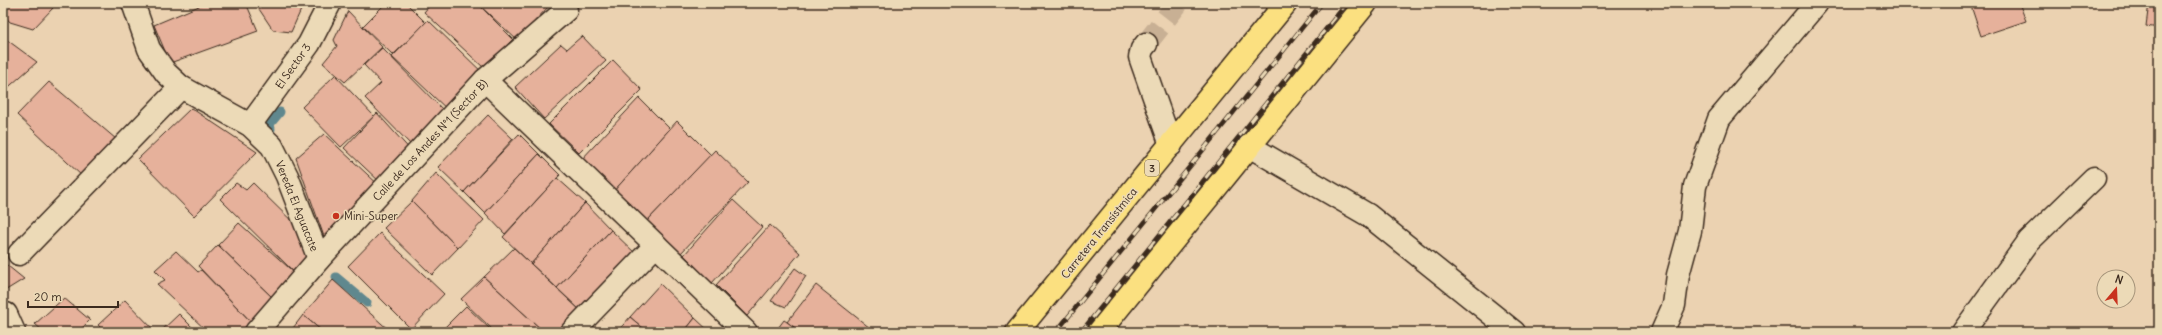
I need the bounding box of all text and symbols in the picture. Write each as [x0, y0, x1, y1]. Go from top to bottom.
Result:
street label: El Sector 3 [272, 41, 314, 91]
street label: Calle de Los Andes N°1 (Sector B) [370, 76, 490, 204]
street label: Vereda El Aguacate [272, 159, 322, 253]
road number: 3 [1145, 160, 1159, 176]
street label: Carretera Transístmica [1058, 185, 1140, 281]
place label: Mini-Super [344, 209, 398, 223]
marker: Mini-Super [331, 211, 341, 221]
north arrow [2096, 269, 2136, 309]
text: N [2113, 272, 2125, 287]
scale bar [28, 283, 118, 309]
text: 20 m [34, 289, 62, 304]

